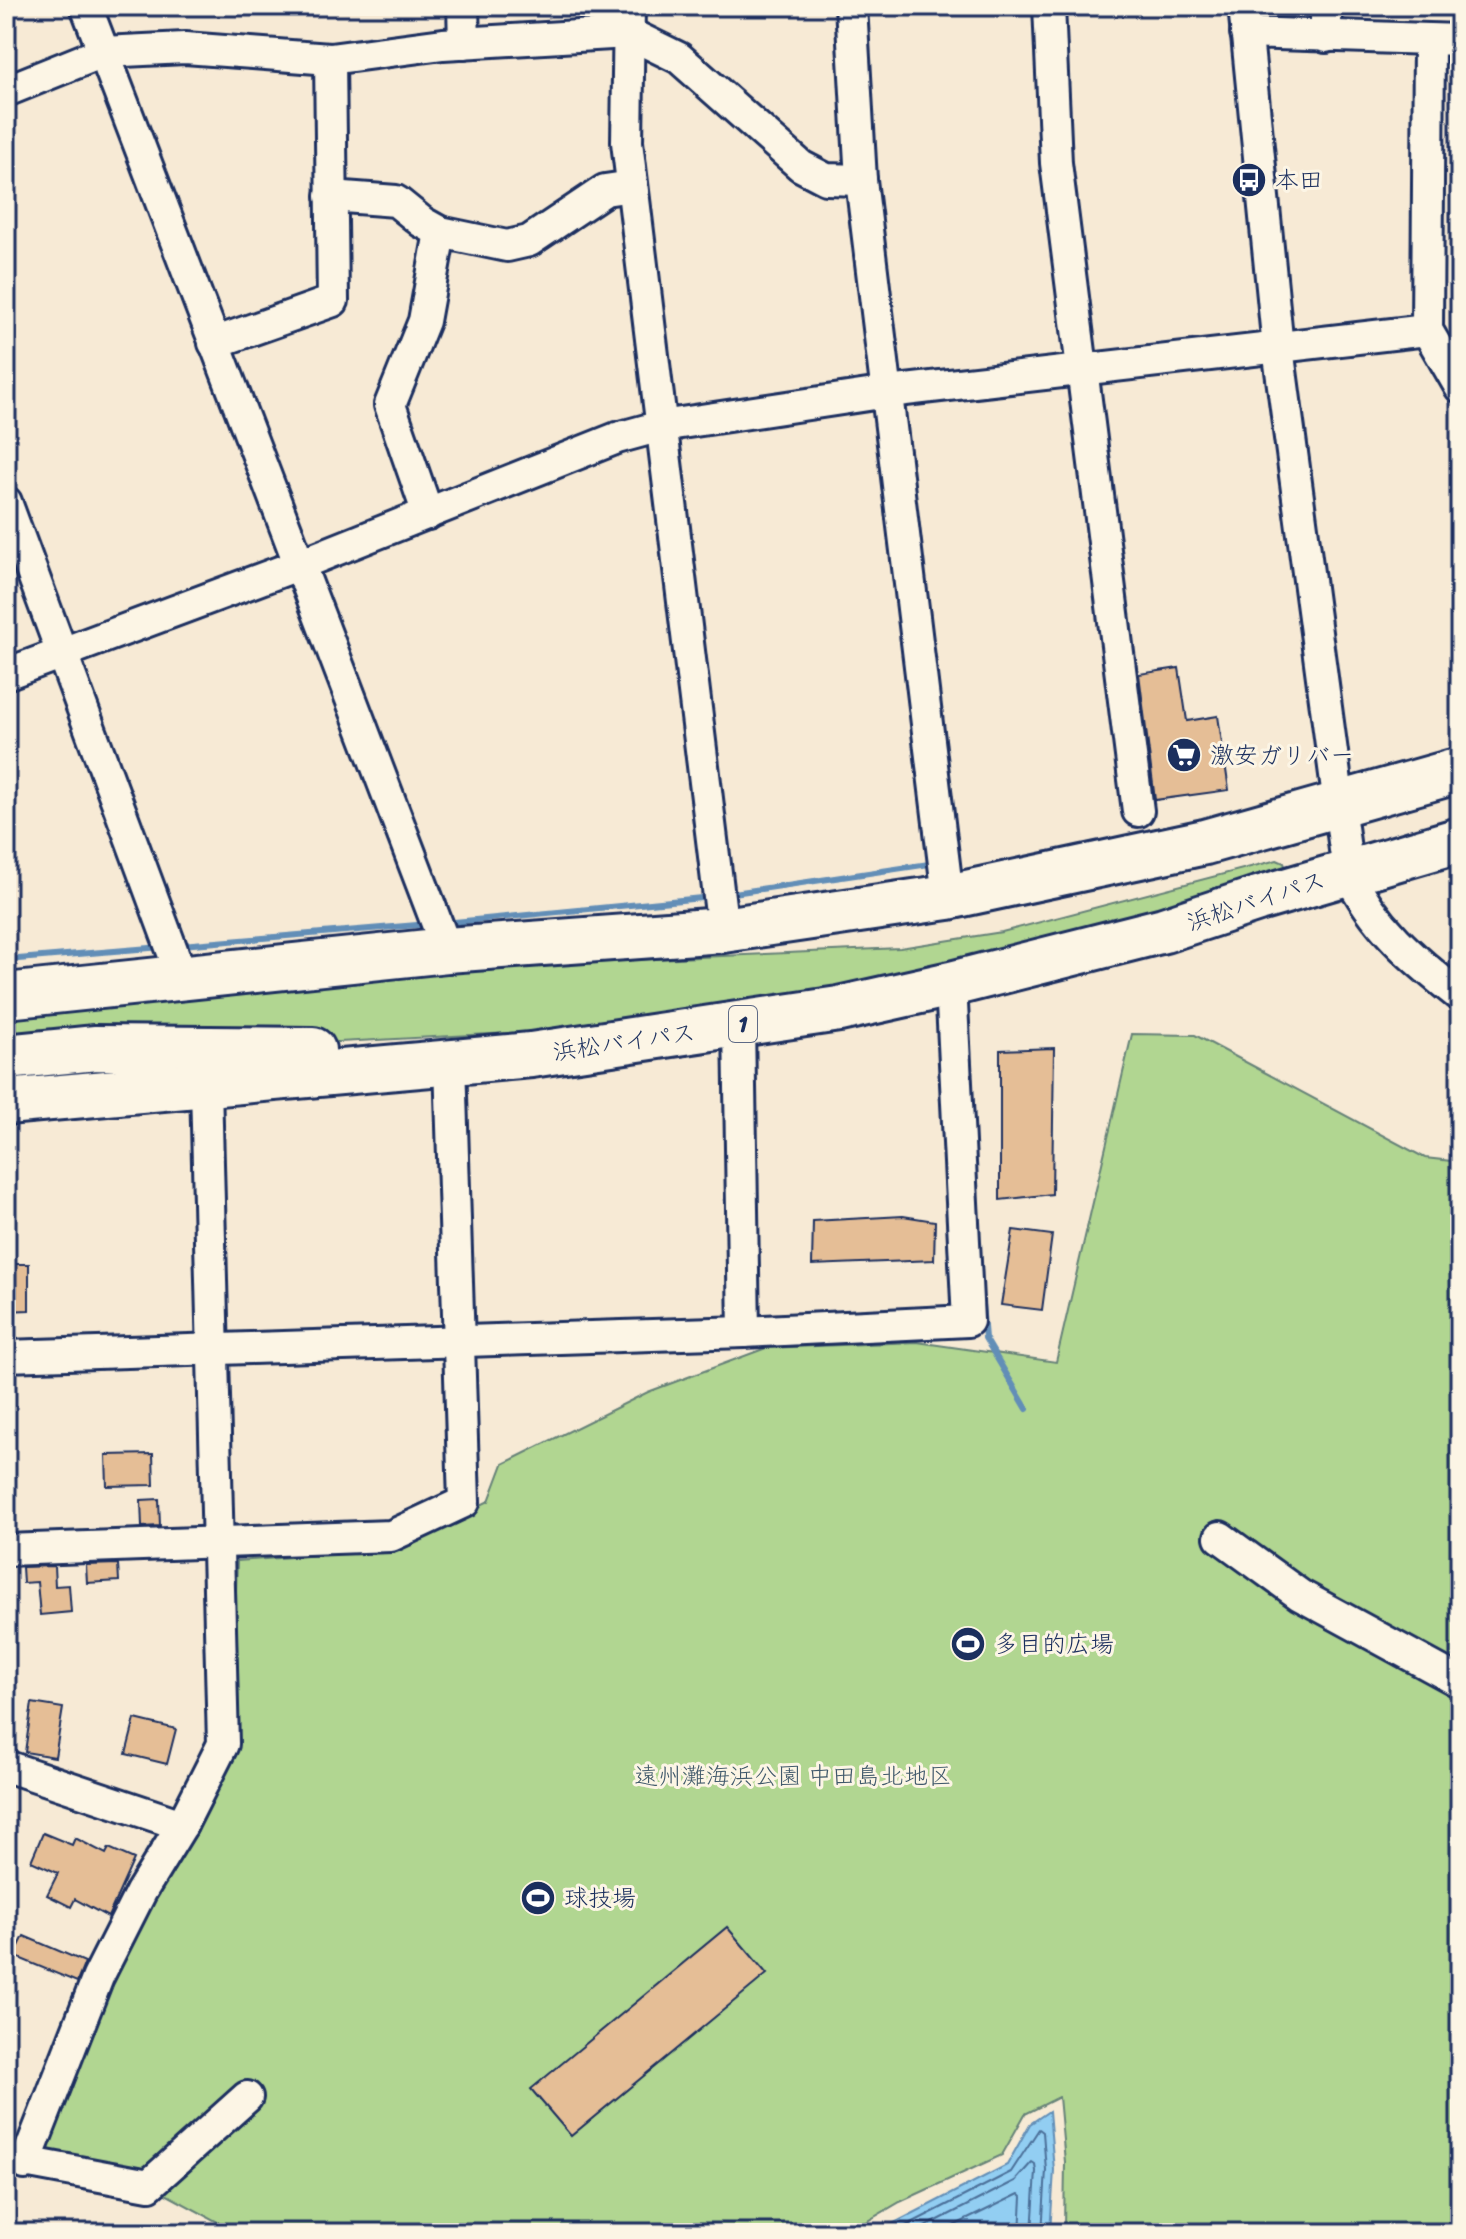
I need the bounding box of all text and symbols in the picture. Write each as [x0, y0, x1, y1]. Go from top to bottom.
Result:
place label: 本田 [1275, 159, 1323, 201]
bus stop icon: 本田 [1230, 161, 1268, 199]
place label: 激安ガリバー [1210, 734, 1354, 776]
supermarket icon: 激安ガリバー [1165, 736, 1203, 774]
street label: 浜松バイパス [1181, 859, 1331, 943]
road number: 1 [729, 1006, 757, 1042]
street label: 浜松バイパス [550, 1011, 698, 1073]
place label: 多目的広場 [994, 1623, 1114, 1665]
sports icon: 多目的広場 [949, 1625, 987, 1663]
park label: 遠州灘海浜公園 中田島北地区 [634, 1755, 952, 1797]
place label: 球技場 [564, 1877, 636, 1919]
sports icon: 球技場 [519, 1879, 557, 1917]

